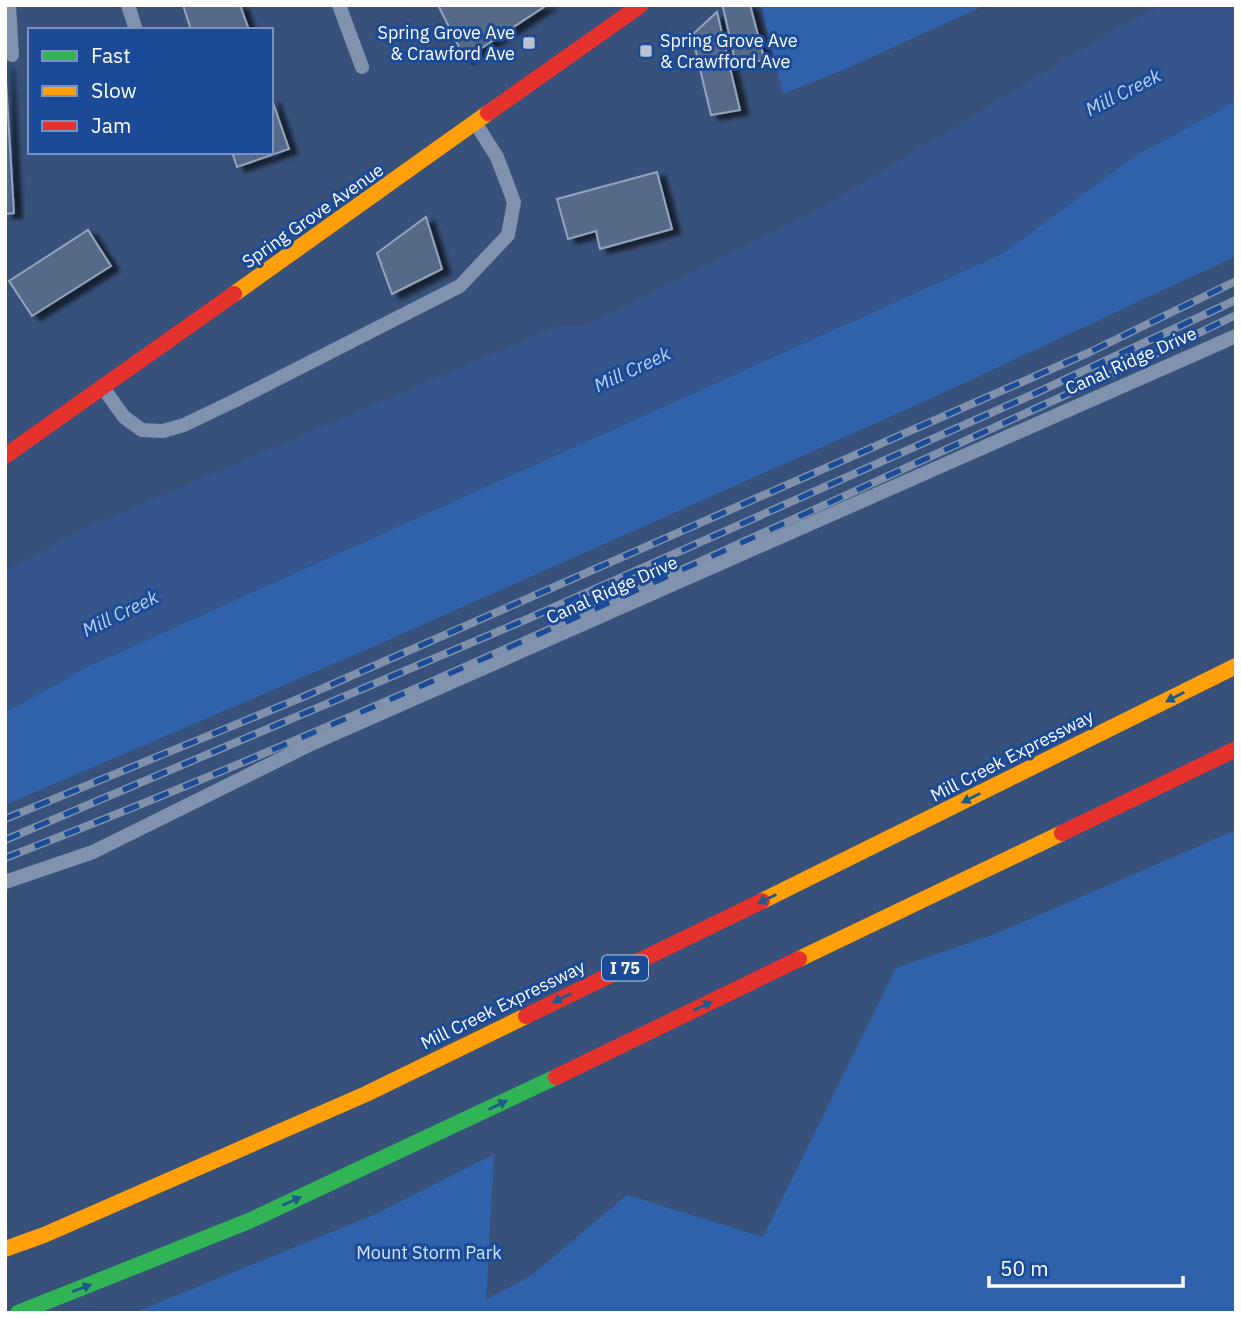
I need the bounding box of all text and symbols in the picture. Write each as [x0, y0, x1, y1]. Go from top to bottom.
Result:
place label: Spring Grove Ave & Crawford Ave [377, 21, 515, 65]
legend [28, 28, 273, 154]
place label: Spring Grove Ave & Crawfford Ave [660, 29, 798, 73]
marker: Spring Grove Ave & Crawford Ave [521, 35, 537, 51]
text: Fast [91, 41, 131, 69]
marker: Spring Grove Ave & Crawfford Ave [638, 43, 654, 59]
water label: Mill Creek [1081, 62, 1166, 121]
text: Slow [91, 76, 137, 104]
text: Jam [91, 111, 131, 139]
street label: Spring Grove Avenue [237, 158, 388, 273]
street label: Canal Ridge Drive [1061, 321, 1200, 400]
water label: Mill Creek [590, 340, 675, 397]
street label: Canal Ridge Drive [542, 550, 681, 629]
water label: Mill Creek [78, 584, 163, 642]
one-way arrow [1165, 691, 1185, 702]
street label: Mill Creek Expressway [926, 704, 1097, 807]
one-way arrow [961, 793, 981, 804]
one-way arrow [757, 893, 777, 904]
street label: Mill Creek Expressway [417, 955, 589, 1054]
road number: I 75 [602, 956, 648, 980]
one-way arrow [552, 992, 572, 1004]
one-way arrow [693, 1000, 713, 1011]
one-way arrow [488, 1099, 508, 1110]
one-way arrow [282, 1195, 302, 1207]
park label: Mount Storm Park [356, 1241, 502, 1264]
scale bar [989, 1244, 1183, 1288]
text: 50 m [1000, 1254, 1049, 1282]
one-way arrow [72, 1282, 93, 1293]

